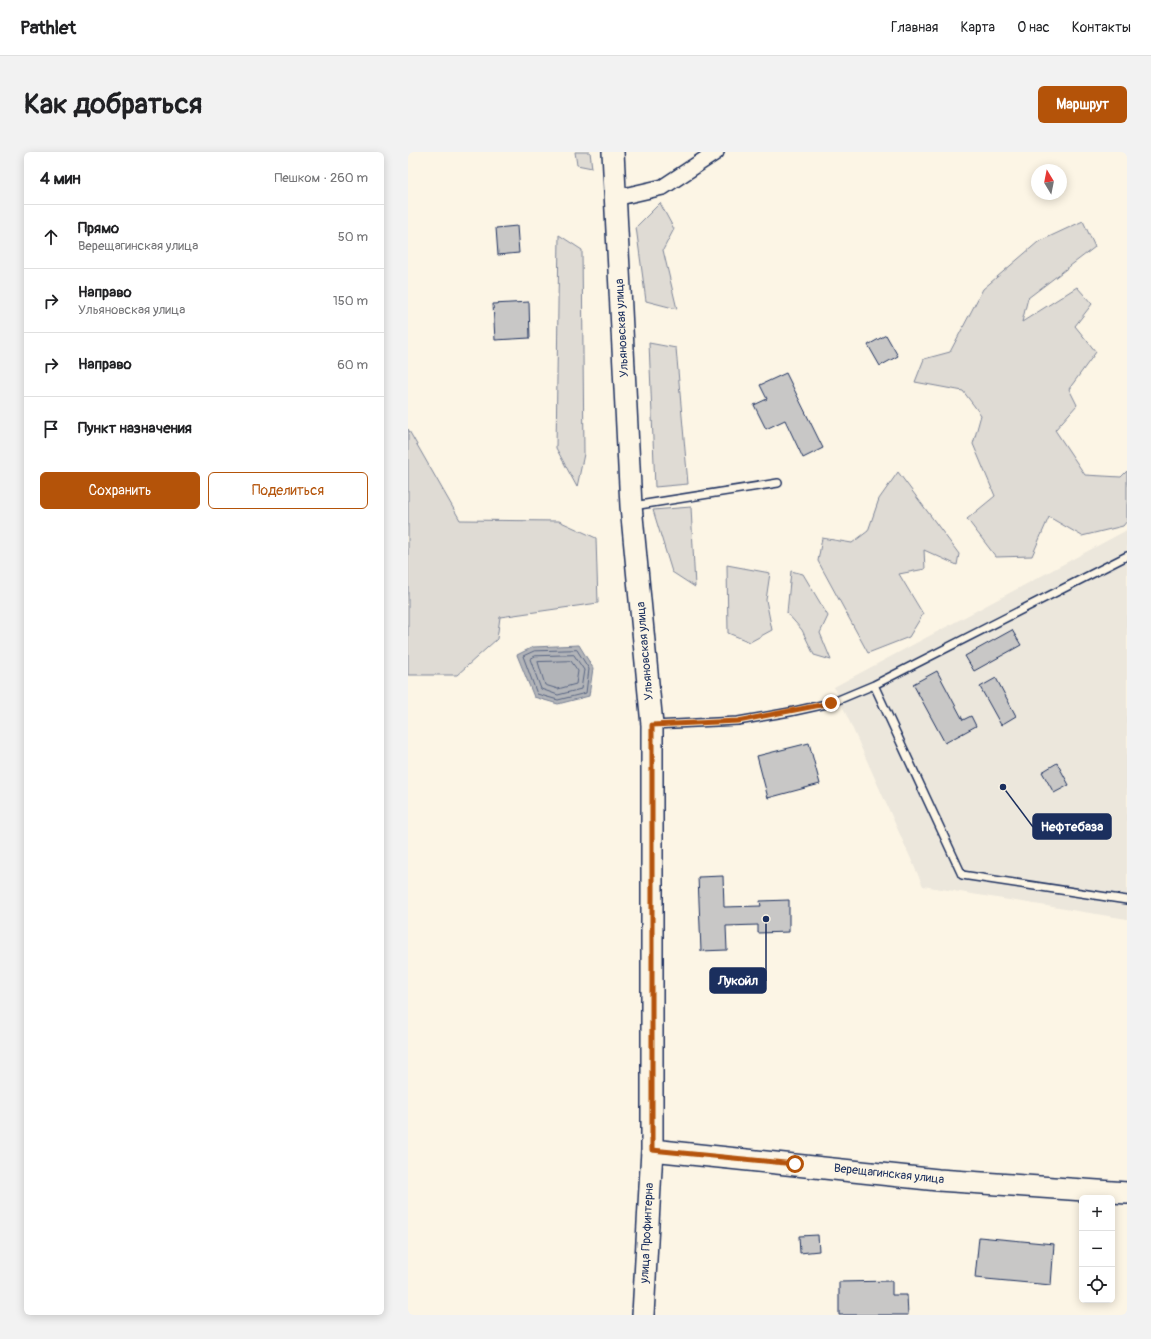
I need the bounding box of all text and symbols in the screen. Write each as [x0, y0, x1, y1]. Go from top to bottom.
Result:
text: Pathlet [20, 16, 76, 40]
text: Главная [891, 19, 938, 36]
text: Карта [960, 19, 995, 36]
text: О нас [1017, 19, 1050, 36]
text: Контакты [1072, 19, 1131, 36]
button: Маршрут [1038, 86, 1127, 123]
text: Как добраться [24, 87, 202, 122]
north arrow [1031, 164, 1067, 200]
text: 4 мин [40, 168, 81, 189]
text: Пешком · 260 m [274, 170, 368, 186]
text: Прямо [78, 219, 119, 238]
icon: ahead [40, 226, 62, 248]
text: 50 m [338, 229, 368, 245]
text: Верещагинская улица [78, 238, 198, 254]
street label: Ульяновская улица [612, 278, 632, 378]
text: Направо [78, 283, 132, 302]
icon: right [40, 290, 62, 312]
text: 150 m [333, 293, 368, 309]
text: Ульяновская улица [78, 302, 185, 318]
icon: right [40, 354, 62, 376]
text: Направо [78, 355, 132, 374]
text: 60 m [337, 357, 368, 373]
icon: arrive [40, 418, 62, 440]
text: Пункт назначения [78, 419, 192, 438]
button: Сохранить [40, 472, 200, 509]
button: Поделиться [208, 472, 368, 509]
street label: Ульяновская улица [633, 601, 657, 701]
route end [822, 694, 840, 712]
callout: Нефтебаза [1033, 814, 1111, 839]
text: Нефтебаза [1041, 819, 1103, 835]
callout: Лукойл [710, 968, 766, 993]
text: Лукойл [717, 973, 758, 989]
route start [786, 1155, 804, 1173]
street label: Верещагинская улица [833, 1161, 945, 1187]
street label: улица Профинтерна [637, 1182, 657, 1285]
map controls [1079, 1195, 1115, 1303]
button: + [1079, 1195, 1115, 1231]
button: − [1079, 1231, 1115, 1267]
button: locate [1079, 1267, 1115, 1303]

